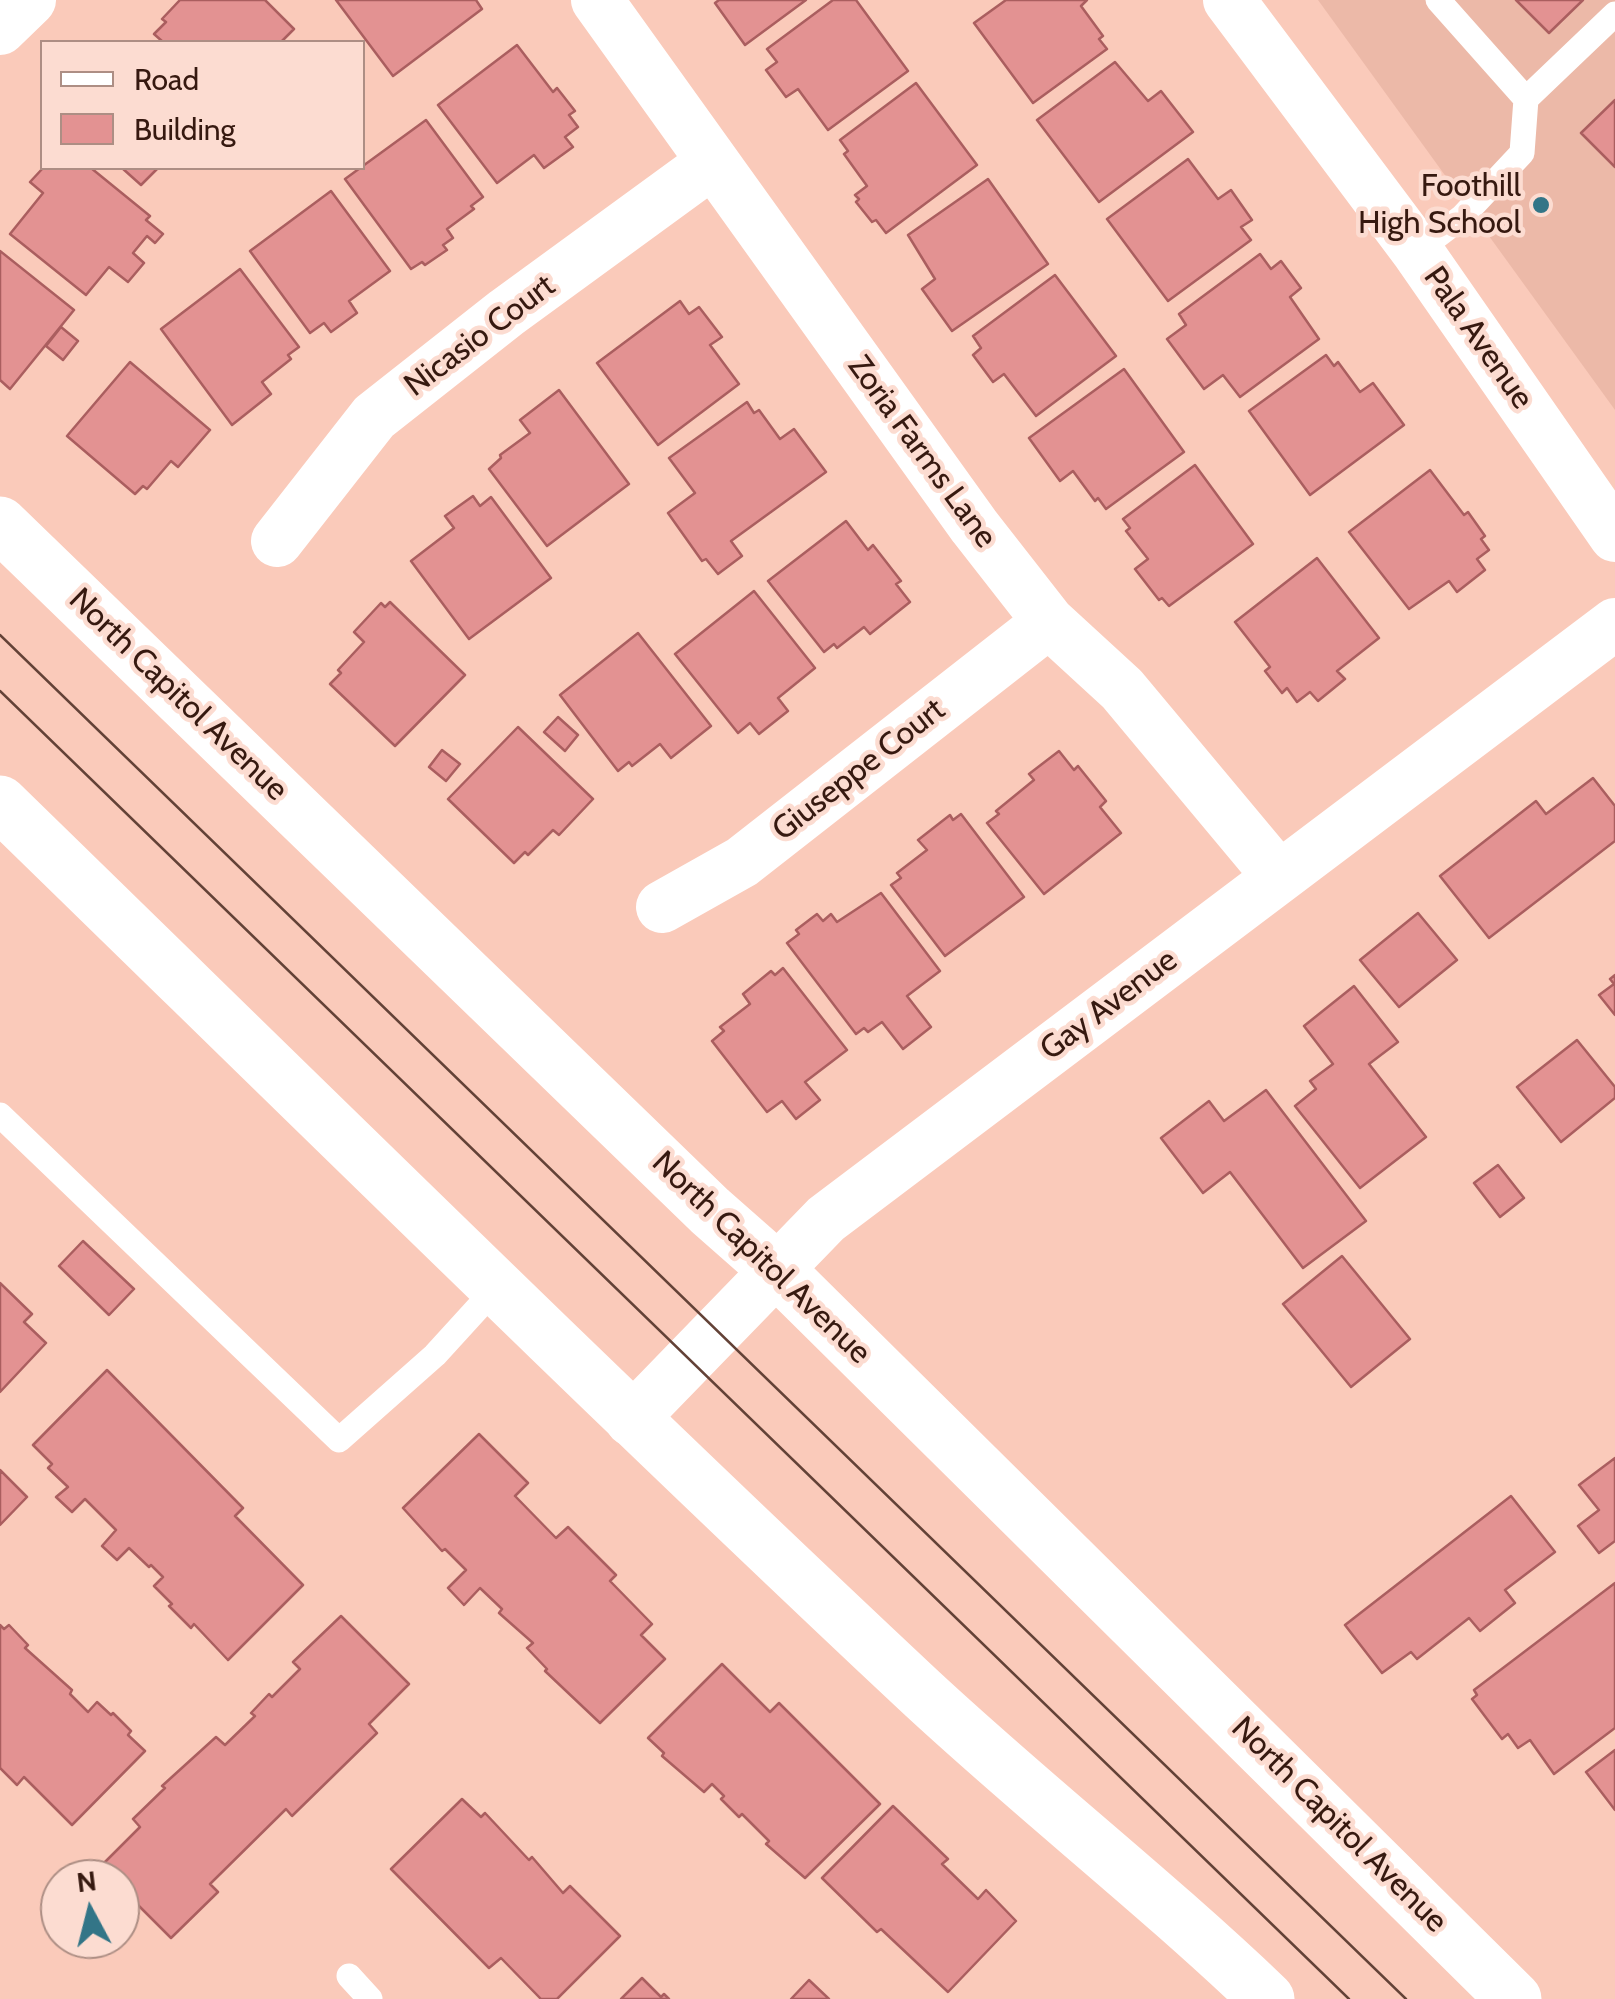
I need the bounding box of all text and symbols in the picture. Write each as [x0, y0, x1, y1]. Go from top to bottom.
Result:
legend [40, 40, 365, 170]
text: Road [134, 61, 199, 98]
text: Building [134, 111, 236, 148]
place label: Foothill High School [1358, 168, 1521, 243]
marker: Foothill High School [1530, 194, 1552, 216]
street label: Pala Avenue [1415, 259, 1541, 417]
street label: Nicasio Court [397, 267, 563, 405]
street label: Zoria Farms Lane [839, 348, 1005, 556]
street label: North Capitol Avenue [61, 581, 295, 809]
street label: Giuseppe Court [765, 691, 953, 849]
street label: Gay Avenue [1033, 941, 1185, 1069]
street label: North Capitol Avenue [644, 1144, 878, 1372]
street label: North Capitol Avenue [1223, 1709, 1455, 1941]
north arrow [40, 1859, 140, 1959]
text: N [75, 1863, 98, 1899]

